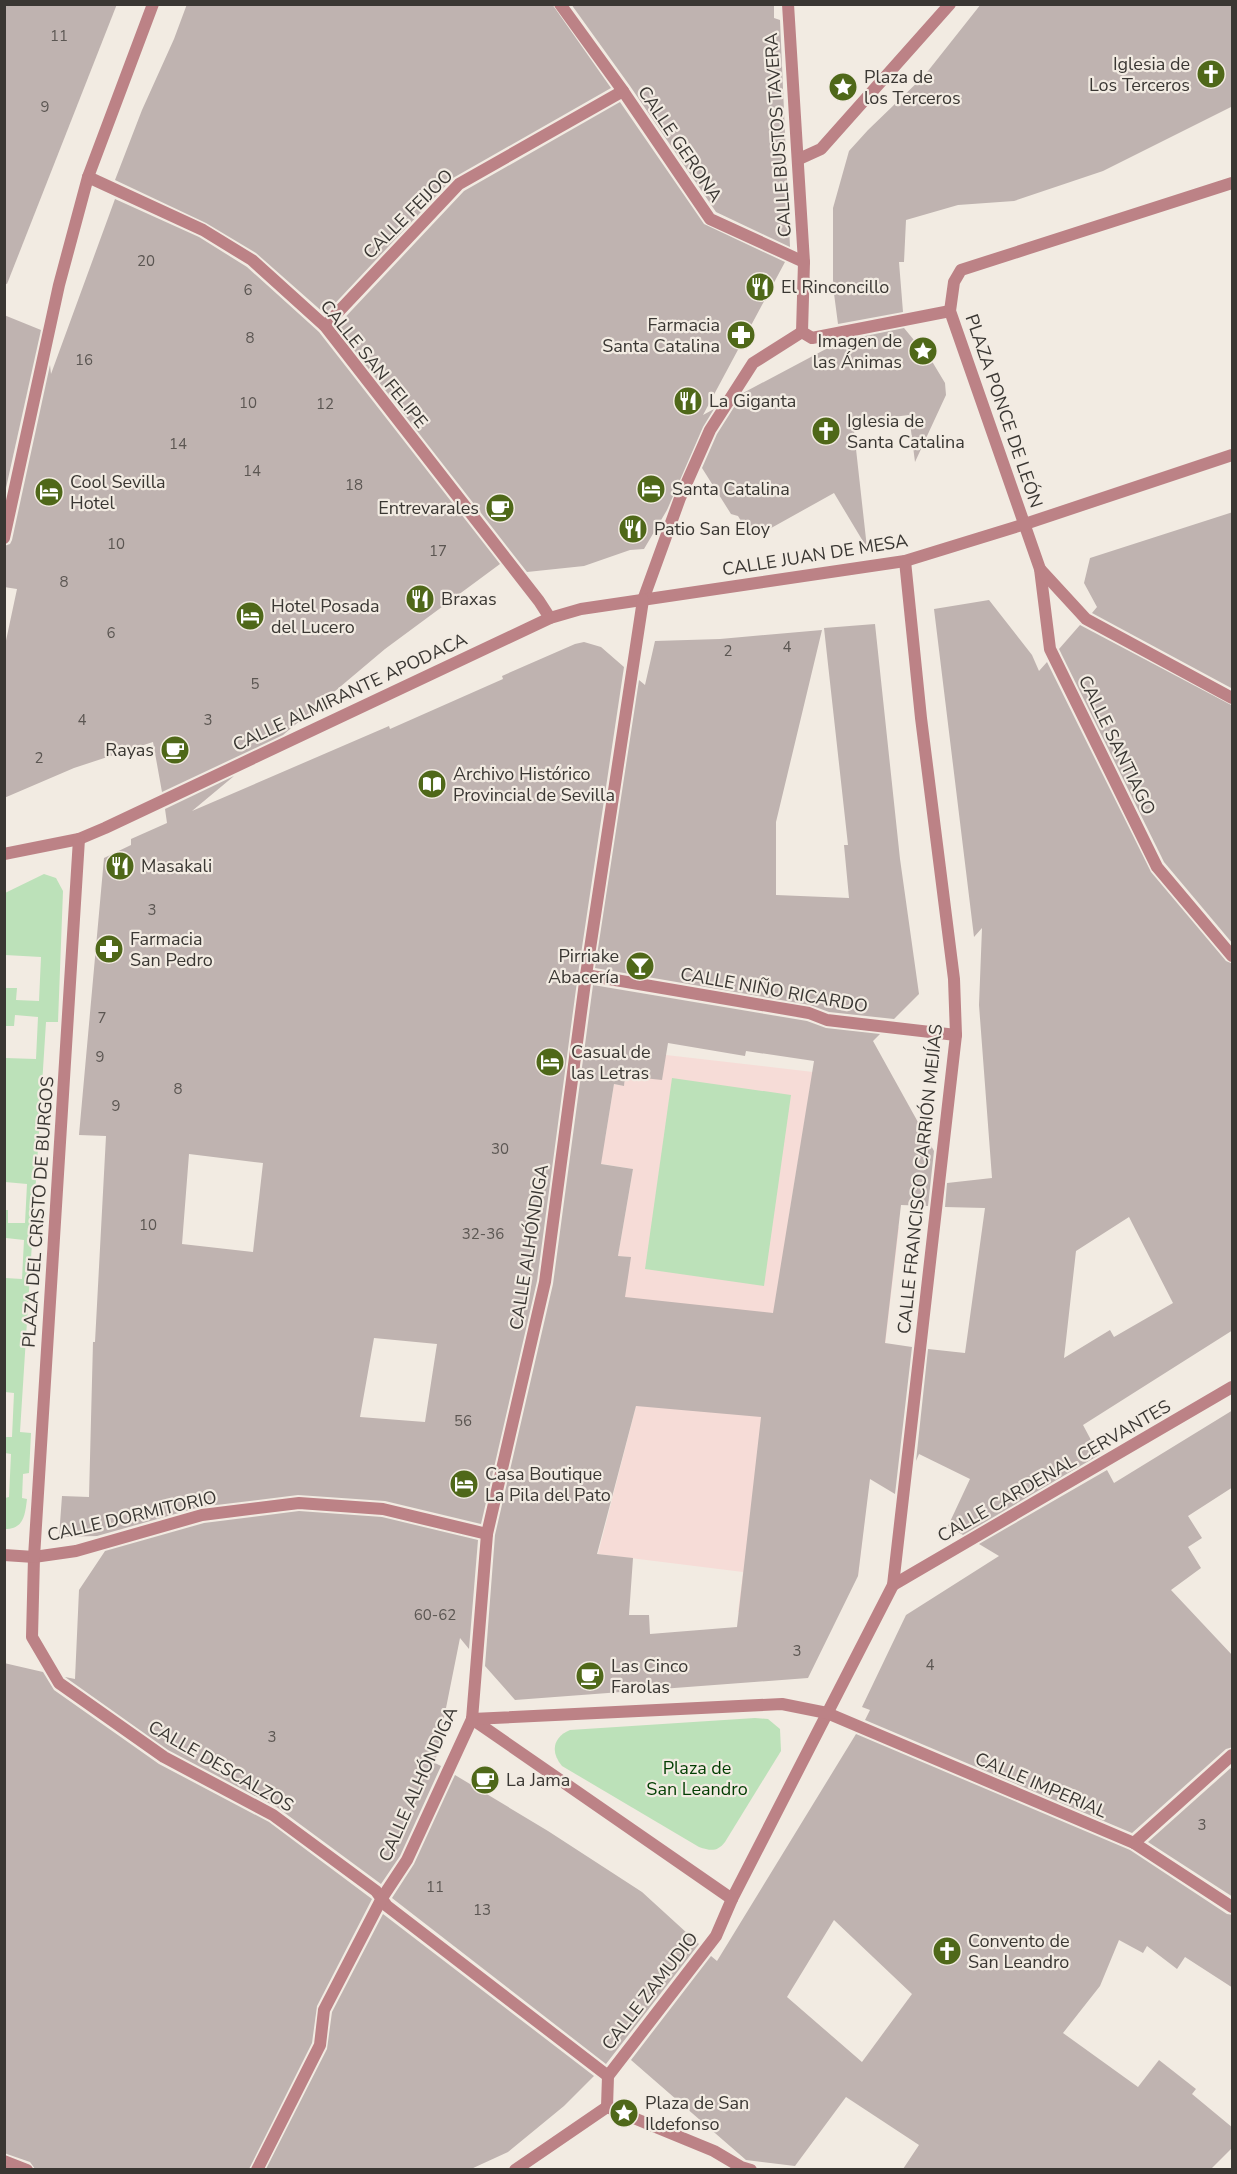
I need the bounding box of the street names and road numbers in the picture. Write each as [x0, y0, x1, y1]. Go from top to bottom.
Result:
street label: CALLE BUSTOS TAVERA [759, 32, 797, 238]
street label: CALLE GERONA [632, 81, 728, 207]
street label: CALLE FEIJOO [358, 164, 458, 264]
street label: CALLE SAN FELIPE [315, 295, 433, 433]
street label: PLAZA PONCE DE LEÓN [960, 311, 1048, 511]
street label: CALLE JUAN DE MESA [720, 528, 910, 582]
street label: CALLE ALMIRANTE APODACA [229, 627, 471, 757]
street label: CALLE SANTIAGO [1073, 671, 1161, 819]
street label: CALLE NIÑO RICARDO [678, 962, 870, 1018]
street label: CALLE FRANCISCO CARRIÓN MEJÍAS [892, 1023, 948, 1335]
street label: PLAZA DEL CRISTO DE BURGOS [17, 1076, 59, 1348]
street label: CALLE ALHÓNDIGA [504, 1162, 554, 1332]
street label: CALLE CARDENAL CERVANTES [933, 1394, 1175, 1548]
street label: CALLE DORMITORIO [45, 1485, 219, 1547]
street label: CALLE ALHÓNDIGA [373, 1703, 463, 1865]
street label: CALLE DESCALZOS [144, 1715, 298, 1817]
street label: CALLE IMPERIAL [971, 1746, 1111, 1824]
street label: CALLE ZAMUDIO [596, 1927, 704, 2055]

